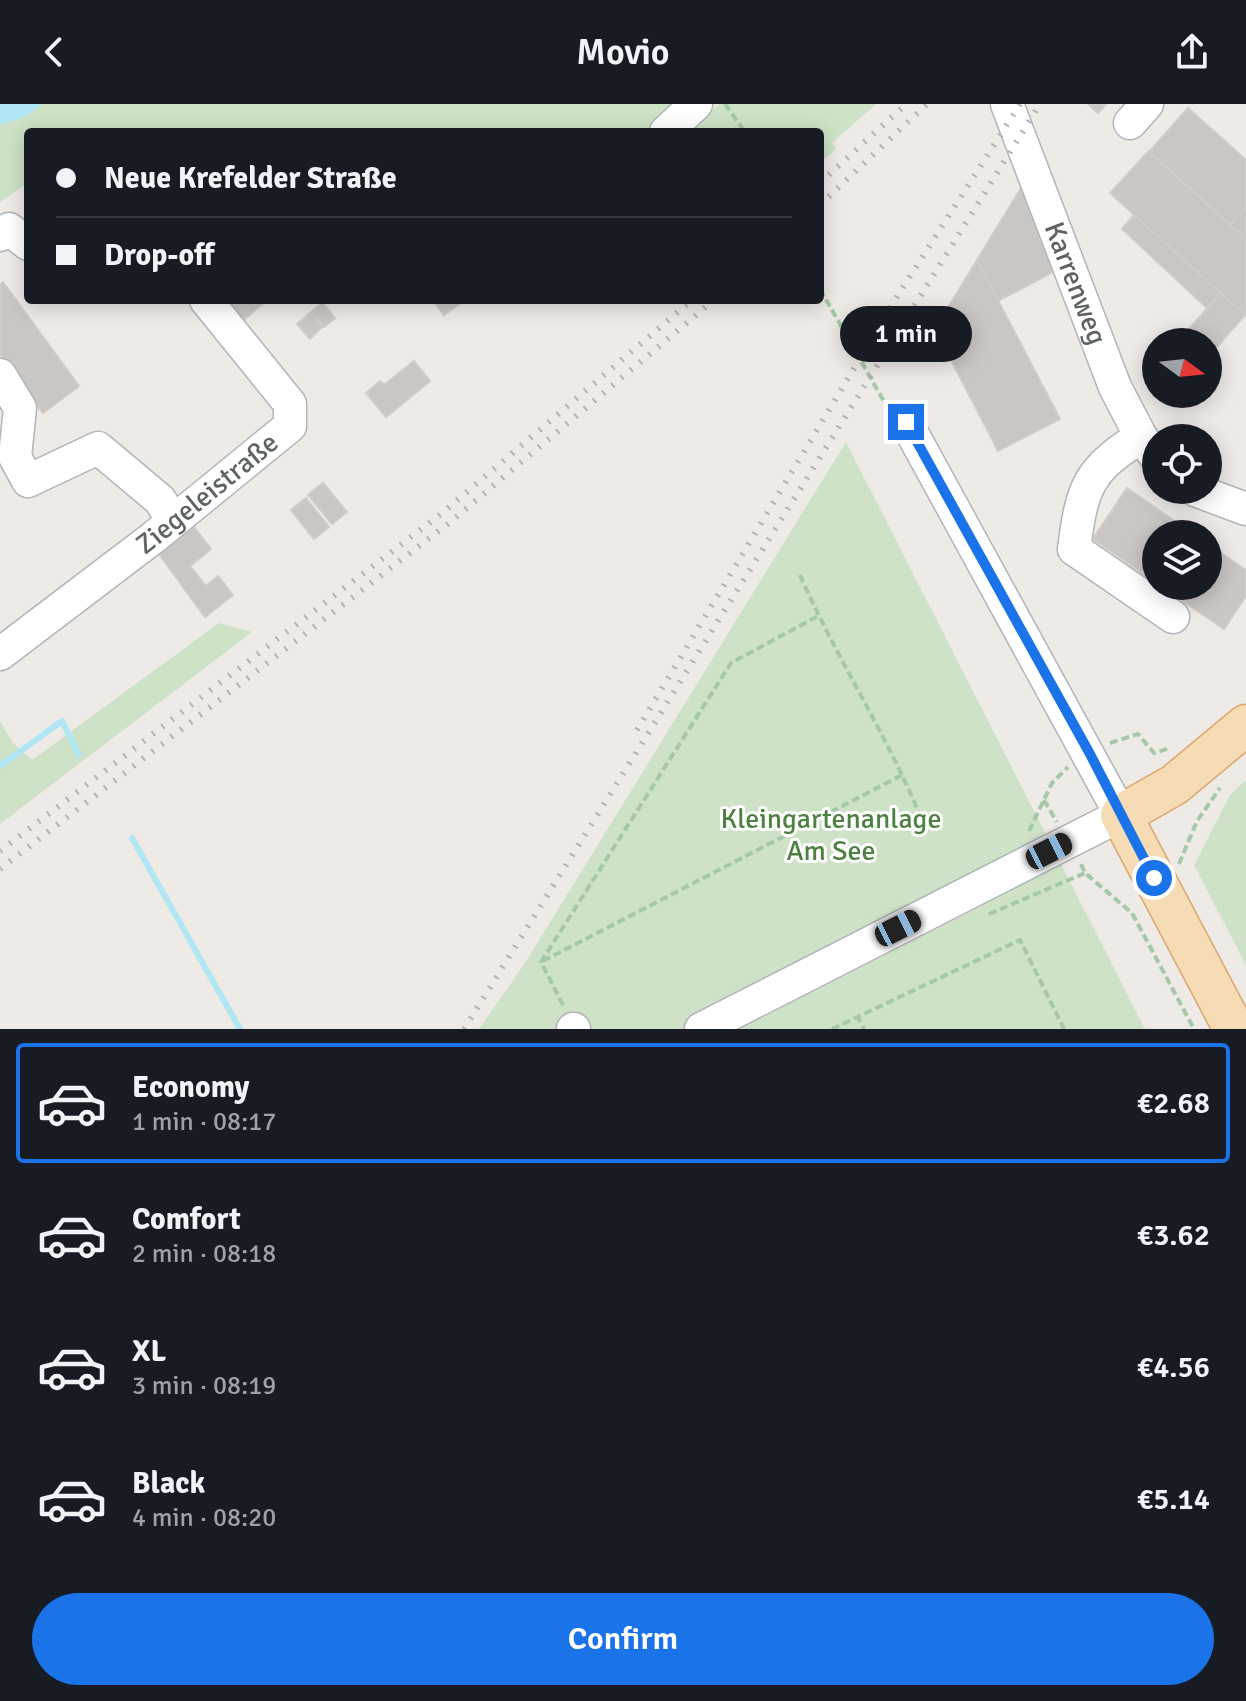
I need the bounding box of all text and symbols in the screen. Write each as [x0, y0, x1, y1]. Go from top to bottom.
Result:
icon: back [32, 30, 76, 74]
text: Movio [576, 30, 670, 75]
icon: share [1170, 30, 1214, 74]
text: Neue Krefelder Straße [104, 160, 397, 197]
street label: Karrenweg [1037, 217, 1114, 349]
text: Drop-off [104, 237, 214, 274]
callout: 1 min [840, 306, 972, 362]
text: 1 min [875, 318, 937, 350]
north arrow [1142, 328, 1222, 408]
map controls [1142, 328, 1222, 600]
route end [888, 404, 924, 440]
button: locate [1142, 424, 1222, 504]
street label: Ziegeleistraße [129, 426, 285, 562]
button: layers [1142, 520, 1222, 600]
park label: Kleingartenanlage Am See [721, 802, 941, 868]
car [1022, 829, 1076, 873]
route start [1136, 860, 1172, 896]
car [871, 906, 925, 950]
icon: car [36, 1067, 108, 1139]
text: Economy [132, 1069, 249, 1106]
text: €2.68 [1137, 1085, 1210, 1122]
text: 1 min · 08:17 [132, 1106, 276, 1138]
icon: car [36, 1199, 108, 1271]
text: Comfort [132, 1201, 241, 1238]
text: €3.62 [1137, 1217, 1210, 1254]
text: 2 min · 08:18 [132, 1238, 276, 1270]
icon: car [36, 1331, 108, 1403]
text: XL [132, 1333, 166, 1370]
text: €4.56 [1137, 1349, 1210, 1386]
text: 3 min · 08:19 [132, 1370, 276, 1402]
icon: car [36, 1463, 108, 1535]
text: Black [132, 1465, 205, 1502]
text: €5.14 [1137, 1481, 1210, 1518]
text: 4 min · 08:20 [132, 1502, 276, 1534]
button: Confirm [32, 1593, 1214, 1685]

